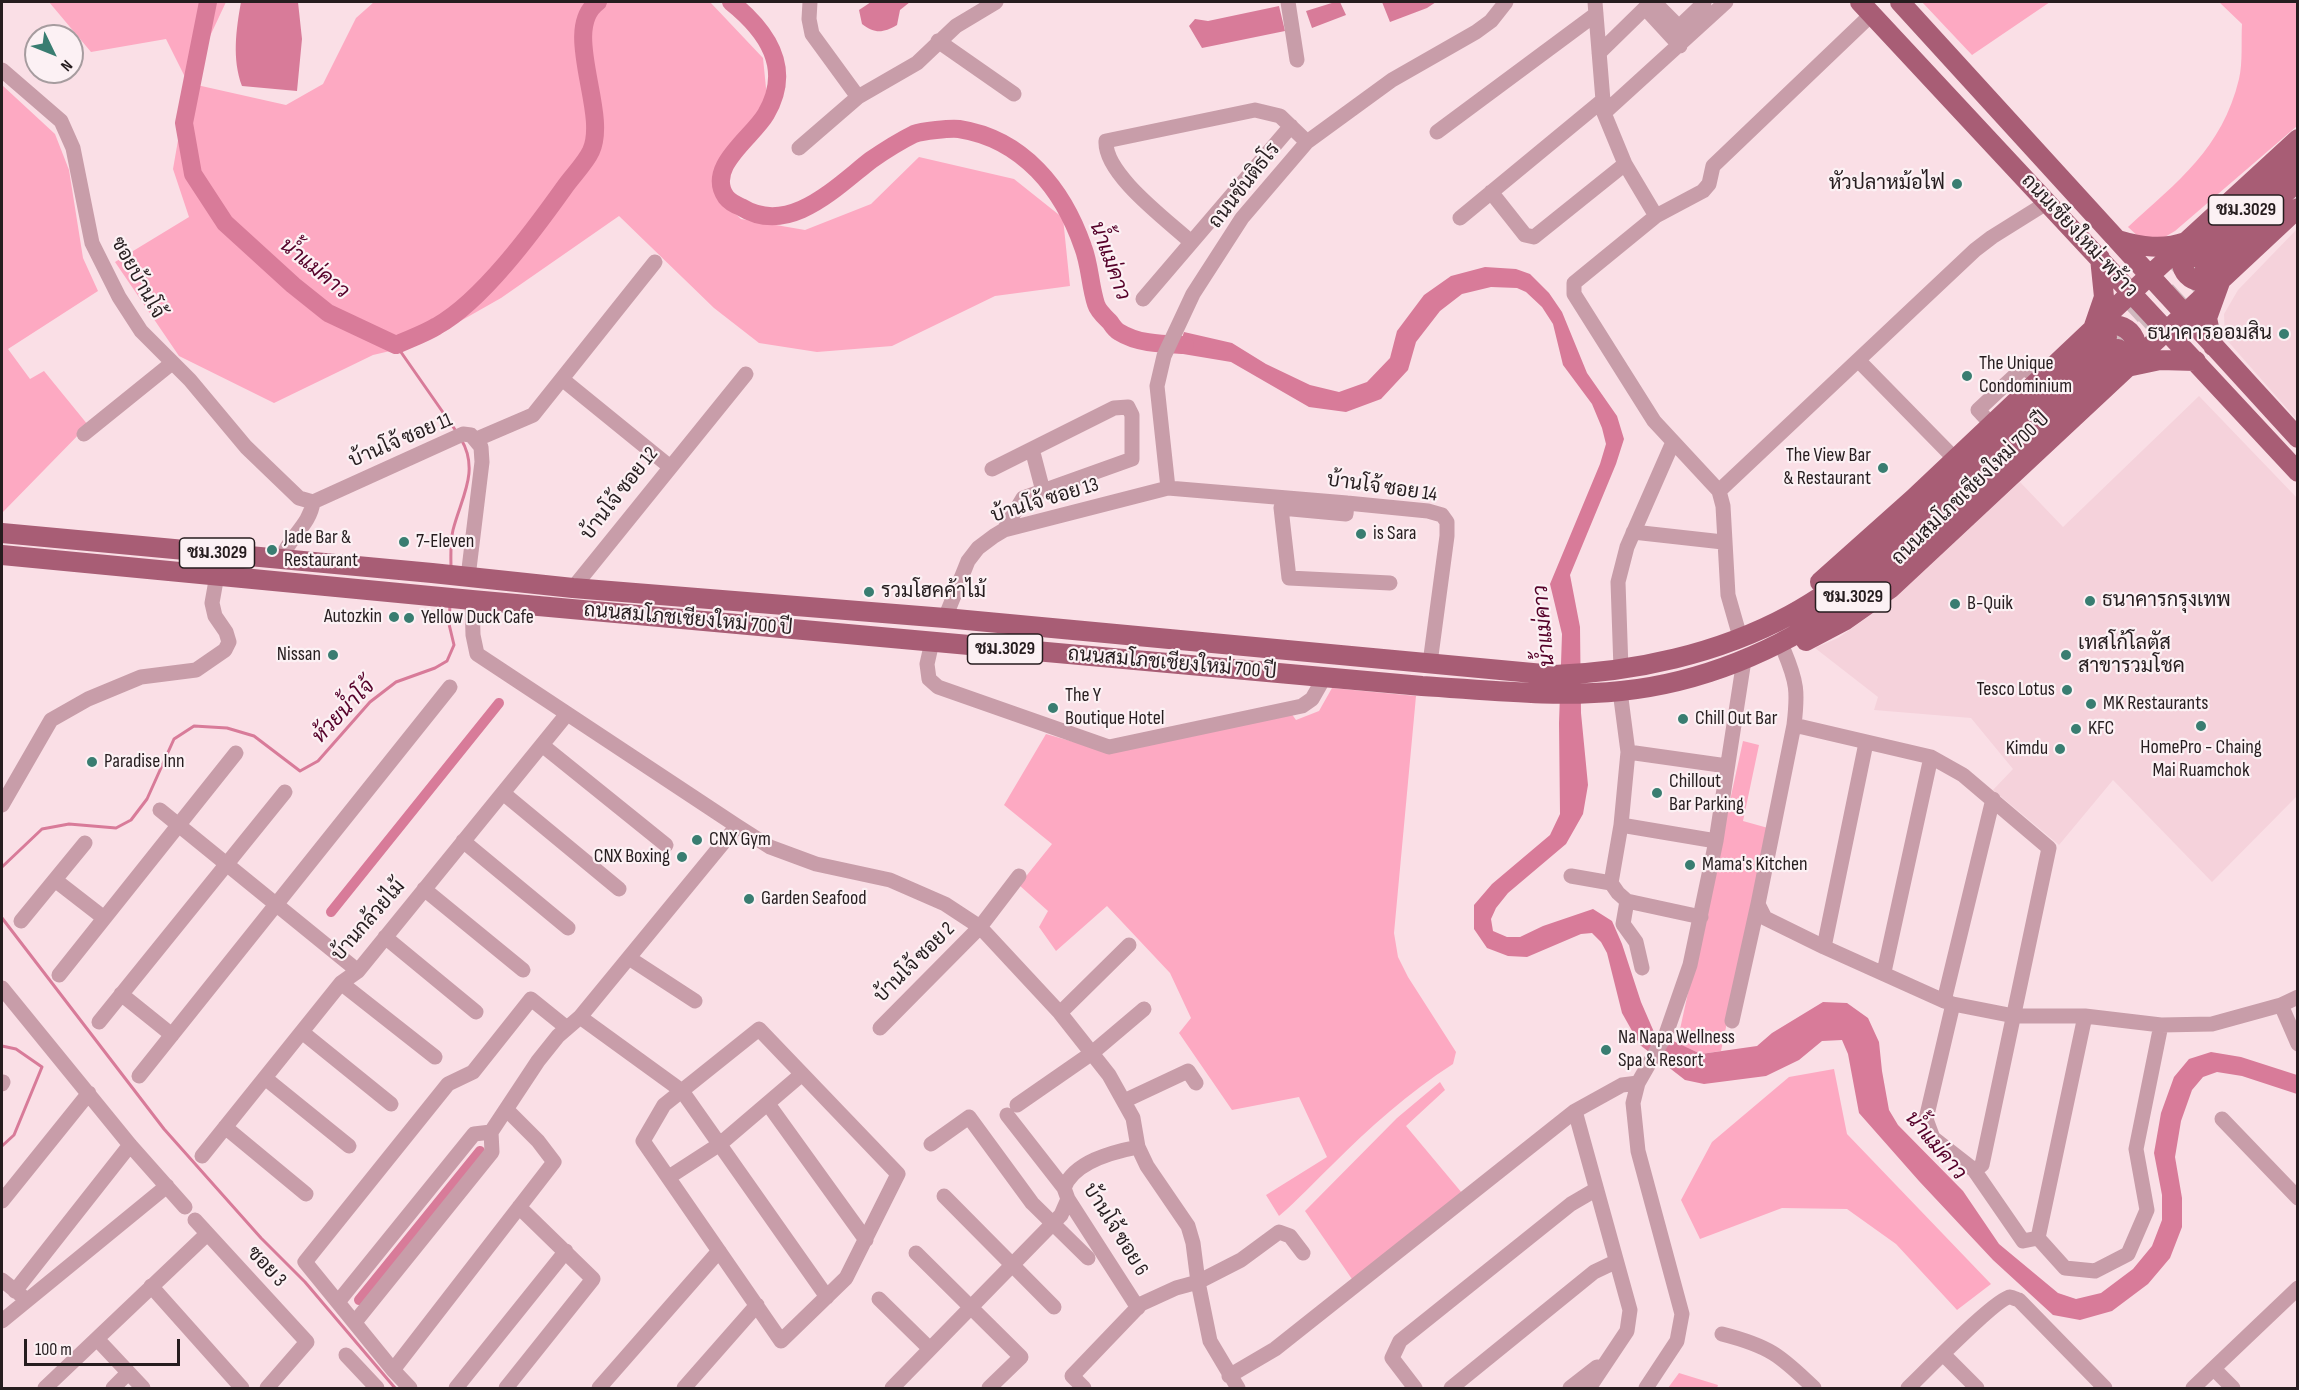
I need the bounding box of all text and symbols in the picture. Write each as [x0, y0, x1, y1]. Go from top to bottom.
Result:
north arrow [24, 24, 84, 84]
text: N [56, 56, 76, 75]
street label: ถนนขันติธโร [1204, 138, 1286, 234]
street label: ถนนเชียงใหม่-พร้าว [2016, 169, 2142, 303]
place label: หัวปลาหม้อไฟ [1829, 172, 1945, 196]
marker: หัวปลาหม้อไฟ [1950, 177, 1964, 191]
road number: ชม.3029 [2208, 195, 2284, 225]
water label: น้ำแม่คาว [1083, 218, 1135, 304]
street label: ซอยบ้านโจ้ [105, 233, 169, 323]
water label: น้ำแม่คาว [274, 233, 354, 305]
place label: ธนาคารออมสิน [2147, 322, 2272, 346]
marker: ธนาคารออมสิน [2277, 327, 2291, 341]
place label: The Unique Condominium [1979, 352, 2072, 399]
marker: The Unique Condominium [1960, 369, 1974, 383]
street label: บ้านโจ้ ซอย 11 [346, 408, 456, 474]
street label: ถนนสมโภชเชียงใหม่ 700 ปี [1887, 408, 2055, 570]
street label: บ้านโจ้ ซอย 12 [576, 443, 664, 545]
place label: The View Bar & Restaurant [1784, 444, 1871, 491]
marker: The View Bar & Restaurant [1876, 461, 1890, 475]
street label: บ้านโจ้ ซอย 14 [1325, 468, 1439, 508]
street label: บ้านโจ้ ซอย 13 [988, 473, 1102, 529]
place label: is Sara [1373, 522, 1416, 546]
place label: Jade Bar & Restaurant [284, 526, 358, 573]
marker: is Sara [1354, 527, 1368, 541]
place label: 7-Eleven [416, 530, 474, 554]
marker: 7-Eleven [397, 535, 411, 549]
road number: ชม.3029 [180, 538, 254, 568]
marker: Jade Bar & Restaurant [265, 543, 279, 557]
place label: รวมโฮคค้าไม้ [881, 580, 986, 604]
road number: ชม.3029 [1816, 582, 1890, 612]
water label: น้ำแม่คาว [1529, 584, 1561, 668]
marker: รวมโฮคค้าไม้ [862, 585, 876, 599]
place label: ธนาคารกรุงเทพ [2102, 589, 2231, 613]
place label: B-Quik [1967, 592, 2013, 616]
marker: ธนาคารกรุงเทพ [2083, 594, 2097, 608]
marker: B-Quik [1948, 597, 1962, 611]
street label: ถนนสมโภชเชียงใหม่ 700 ปี [583, 599, 793, 641]
place label: Autozkin [324, 605, 382, 629]
place label: Yellow Duck Cafe [421, 606, 534, 630]
marker: Autozkin [387, 610, 401, 624]
marker: Yellow Duck Cafe [402, 611, 416, 625]
place label: เทสโก้โลตัส สาขารวมโชค [2078, 632, 2185, 679]
road number: ชม.3029 [968, 634, 1042, 664]
place label: Nissan [277, 643, 321, 667]
street label: ถนนสมโภชเชียงใหม่ 700 ปี [1067, 643, 1277, 685]
marker: Nissan [326, 648, 340, 662]
marker: เทสโก้โลตัส สาขารวมโชค [2059, 648, 2073, 662]
water label: ห้วยน้ำโจ้ [307, 675, 381, 749]
place label: Tesco Lotus [1976, 678, 2055, 702]
marker: Tesco Lotus [2060, 683, 2074, 697]
place label: The Y Boutique Hotel [1065, 684, 1164, 731]
place label: MK Restaurants [2103, 692, 2208, 716]
marker: MK Restaurants [2084, 697, 2098, 711]
marker: The Y Boutique Hotel [1046, 701, 1060, 715]
place label: Chill Out Bar [1695, 707, 1777, 731]
marker: Chill Out Bar [1676, 712, 1690, 726]
place label: KFC [2088, 717, 2114, 741]
marker: HomePro - Chaing Mai Ruamchok [2194, 719, 2208, 733]
marker: KFC [2069, 722, 2083, 736]
place label: HomePro - Chaing Mai Ruamchok [2140, 736, 2262, 783]
place label: Kimdu [2006, 737, 2048, 761]
marker: Kimdu [2053, 742, 2067, 756]
place label: Paradise Inn [104, 750, 185, 774]
marker: Paradise Inn [85, 755, 99, 769]
place label: Chillout Bar Parking [1669, 770, 1744, 817]
marker: Chillout Bar Parking [1650, 786, 1664, 800]
place label: CNX Gym [709, 828, 771, 852]
marker: CNX Gym [690, 833, 704, 847]
place label: CNX Boxing [594, 845, 670, 869]
marker: CNX Boxing [675, 850, 689, 864]
place label: Mama's Kitchen [1702, 853, 1808, 877]
marker: Mama's Kitchen [1683, 858, 1697, 872]
street label: บ้านกล้วยไม้ [327, 875, 411, 967]
place label: Garden Seafood [761, 887, 867, 911]
marker: Garden Seafood [742, 892, 756, 906]
street label: บ้านโจ้ ซอย 2 [870, 918, 960, 1008]
place label: Na Napa Wellness Spa & Resort [1618, 1026, 1735, 1073]
marker: Na Napa Wellness Spa & Resort [1599, 1043, 1613, 1057]
water label: น้ำแม่คาว [1899, 1106, 1971, 1186]
street label: บ้านโจ้ ซอย 6 [1077, 1179, 1153, 1281]
street label: ซอย 3 [241, 1242, 291, 1292]
scale bar [27, 1327, 183, 1365]
text: 100 m [35, 1339, 72, 1360]

